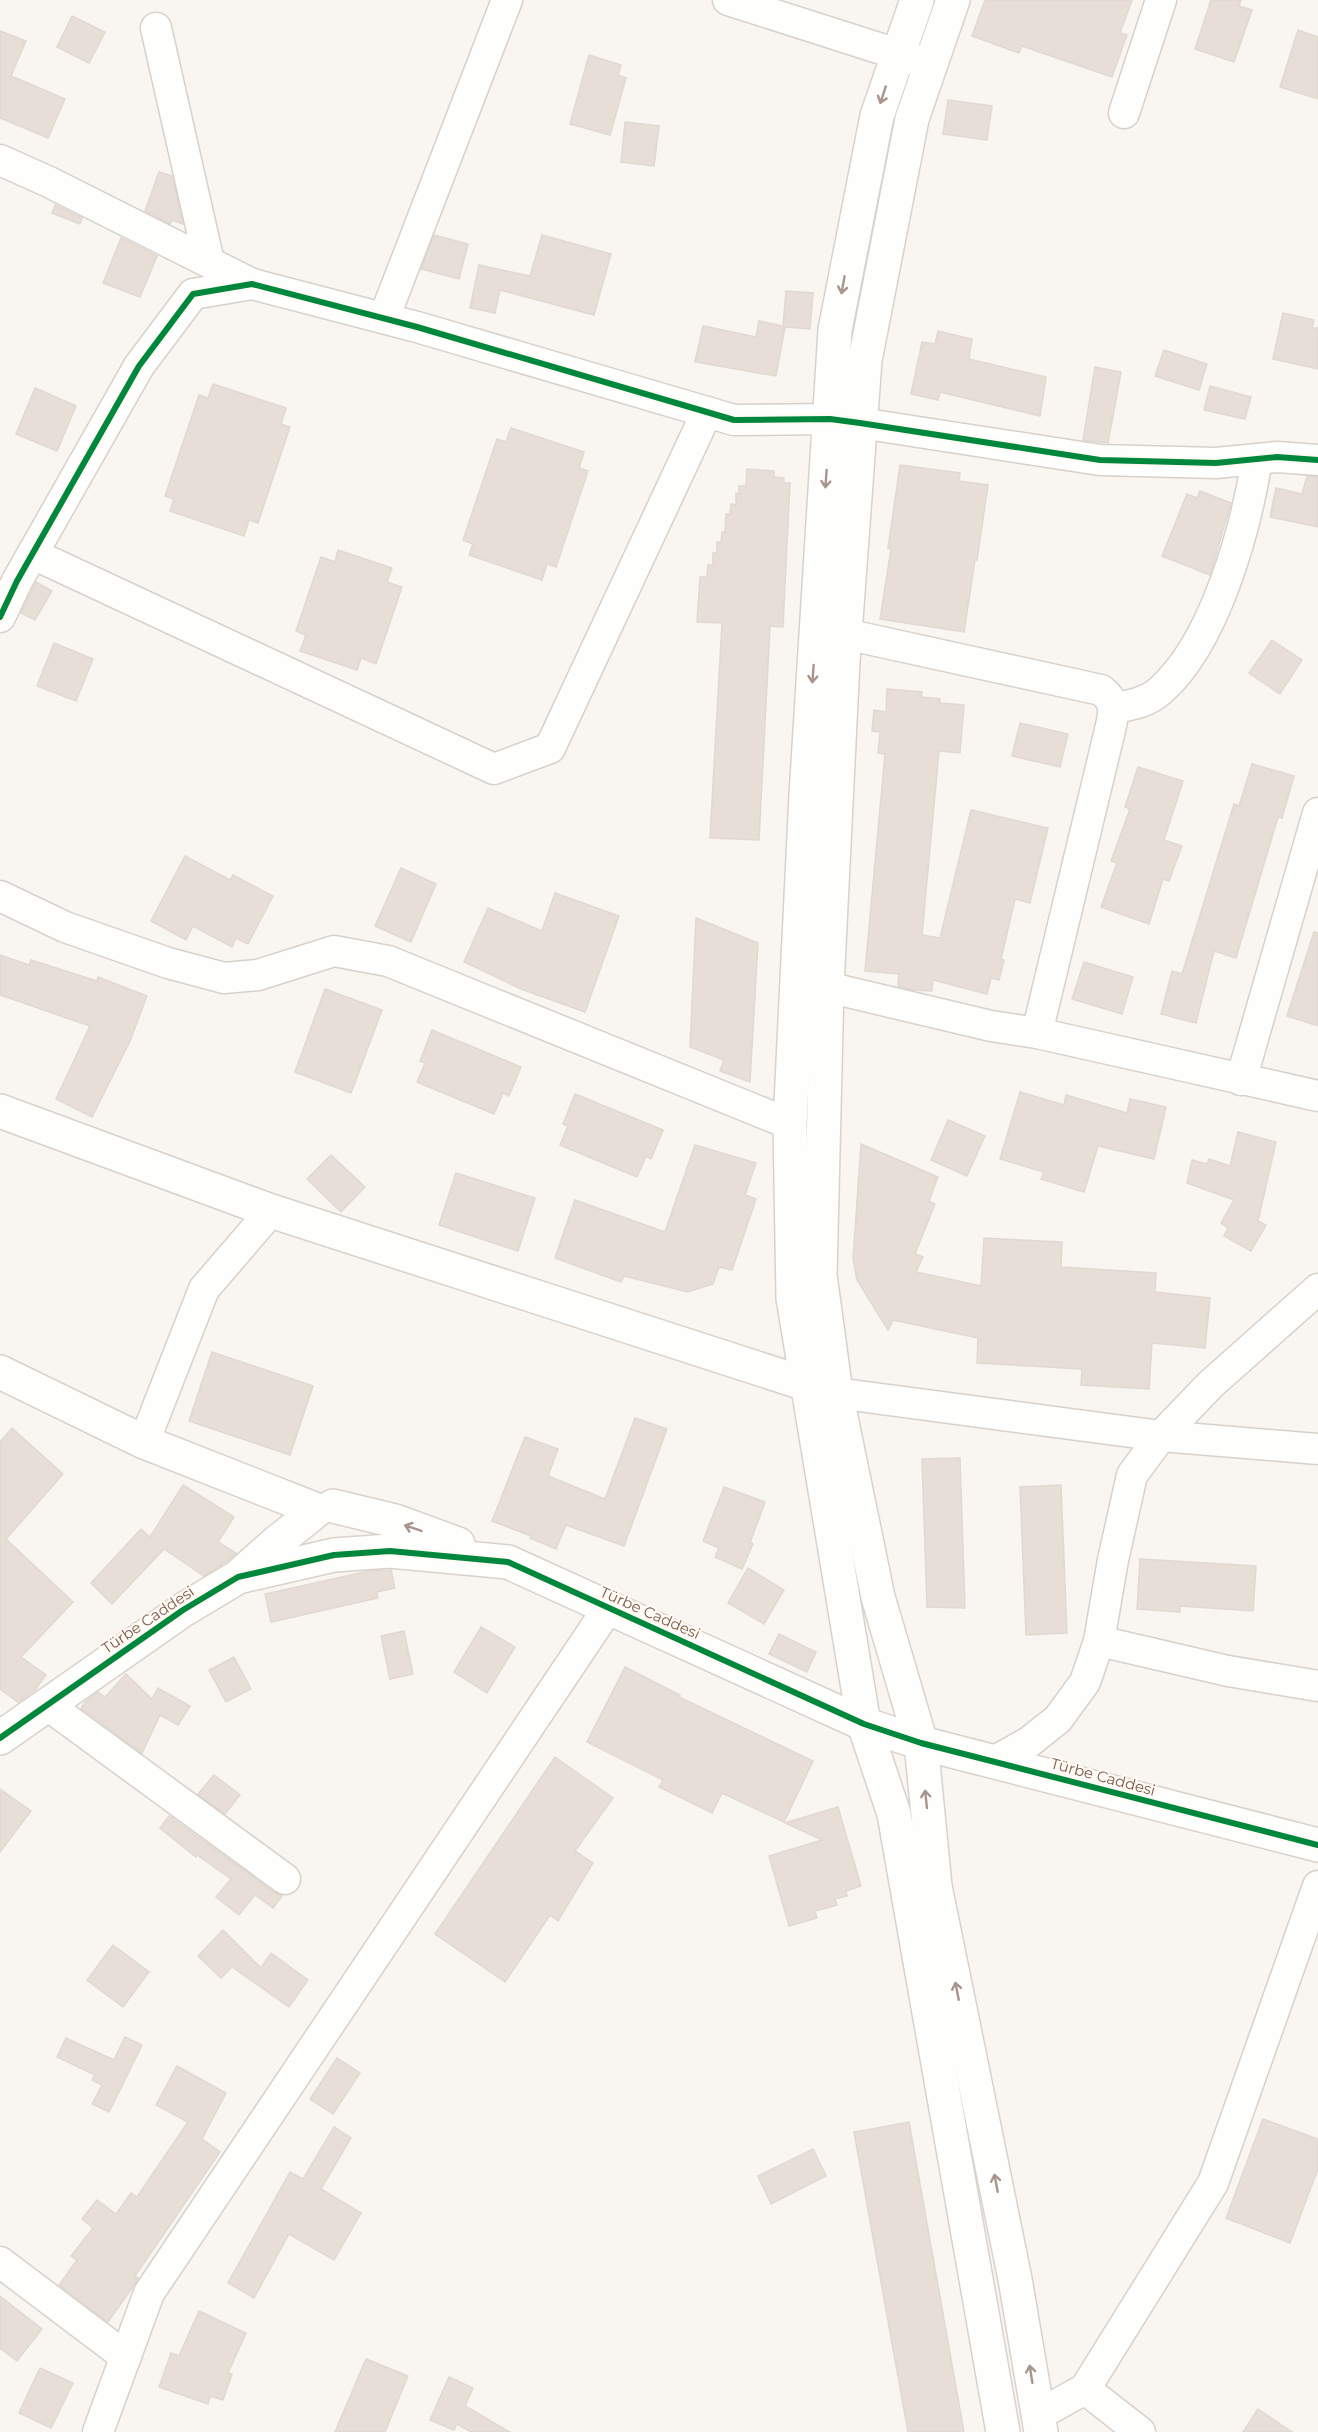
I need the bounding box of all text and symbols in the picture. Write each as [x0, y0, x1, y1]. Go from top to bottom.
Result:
one-way arrow [877, 85, 888, 104]
one-way arrow [837, 275, 848, 295]
one-way arrow [820, 469, 831, 489]
one-way arrow [808, 663, 819, 683]
one-way arrow [404, 1521, 423, 1532]
street label: Türbe Caddesi [98, 1582, 198, 1658]
street label: Türbe Caddesi [597, 1582, 703, 1643]
street label: Türbe Caddesi [1049, 1753, 1158, 1800]
one-way arrow [920, 1790, 931, 1810]
one-way arrow [951, 1982, 962, 2002]
one-way arrow [990, 2173, 1001, 2193]
one-way arrow [1025, 2365, 1036, 2385]

